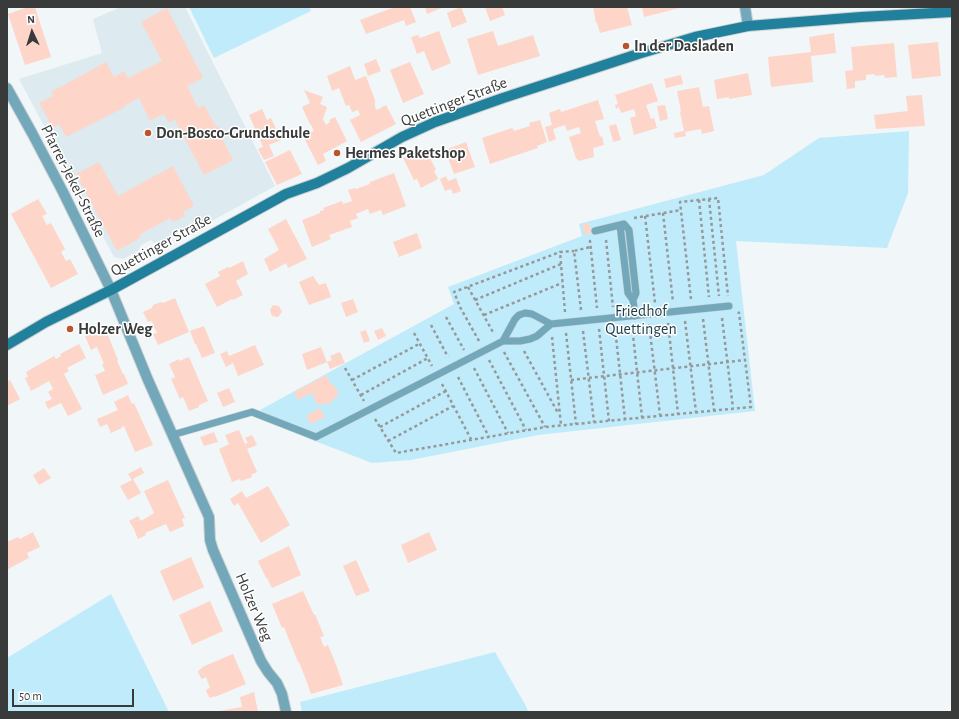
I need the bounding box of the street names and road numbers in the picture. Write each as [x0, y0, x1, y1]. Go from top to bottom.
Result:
street label: Quettinger Straße [398, 73, 510, 131]
street label: Pfarrer-Jekel-Straße [36, 122, 110, 240]
street label: Quettinger Straße [107, 209, 215, 281]
street label: Holzer Weg [231, 570, 277, 644]

